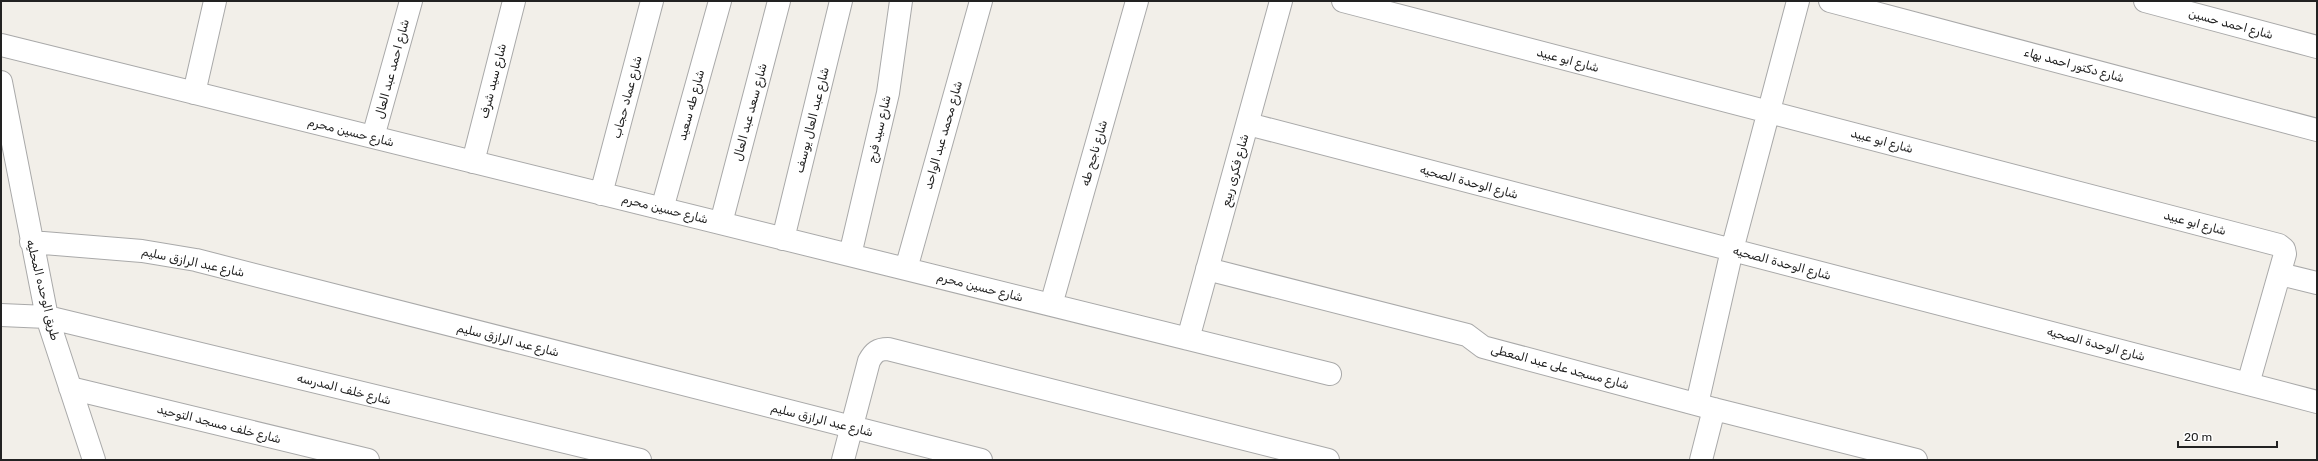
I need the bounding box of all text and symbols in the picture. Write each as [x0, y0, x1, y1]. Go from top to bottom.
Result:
street label: شارع احمد حسين [2187, 6, 2275, 44]
street label: شارع احمد عبد العال [372, 18, 414, 121]
street label: شارع سيد شرف [477, 42, 511, 120]
street label: شارع ابو عبيد [1535, 45, 1601, 77]
street label: شارع دكتور احمد بهاء [2022, 45, 2126, 87]
street label: شارع عماد حجاب [609, 54, 647, 141]
street label: شارع سعد عبد العال [730, 61, 772, 163]
street label: شارع عبد العال يوسف [792, 66, 834, 175]
street label: شارع طه سعيد [675, 68, 709, 142]
street label: شارع محمد عبد الواحد [921, 79, 967, 191]
street label: شارع سيد فرج [864, 94, 896, 165]
street label: شارع حسين محرم [306, 115, 395, 151]
street label: شارع ناجح طه [1078, 118, 1112, 188]
street label: شارع ابو عبيد [1849, 126, 1915, 158]
street label: شارع فكرى ربيع [1219, 132, 1253, 208]
street label: شارع الوحدة الصحيه [1418, 162, 1520, 204]
street label: شارع حسين محرم [620, 192, 709, 228]
street label: شارع ابو عبيد [2162, 208, 2228, 240]
street label: طريق الوحده المحليه [23, 238, 62, 342]
street label: شارع الوحدة الصحيه [1731, 243, 1833, 285]
street label: شارع عبد الرازق سليم [140, 244, 246, 282]
street label: شارع حسين محرم [935, 270, 1024, 306]
street label: شارع عبد الرازق سليم [455, 321, 561, 361]
street label: شارع الوحدة الصحيه [2045, 324, 2147, 366]
street label: شارع مسجد على عبد المعطى [1489, 342, 1631, 394]
street label: شارع خلف المدرسه [295, 371, 392, 409]
street label: شارع عبد الرازق سليم [769, 401, 875, 441]
street label: شارع خلف مسجد التوحيد [155, 402, 283, 448]
scale bar [2178, 423, 2277, 449]
text: 20 m [2184, 430, 2212, 444]

